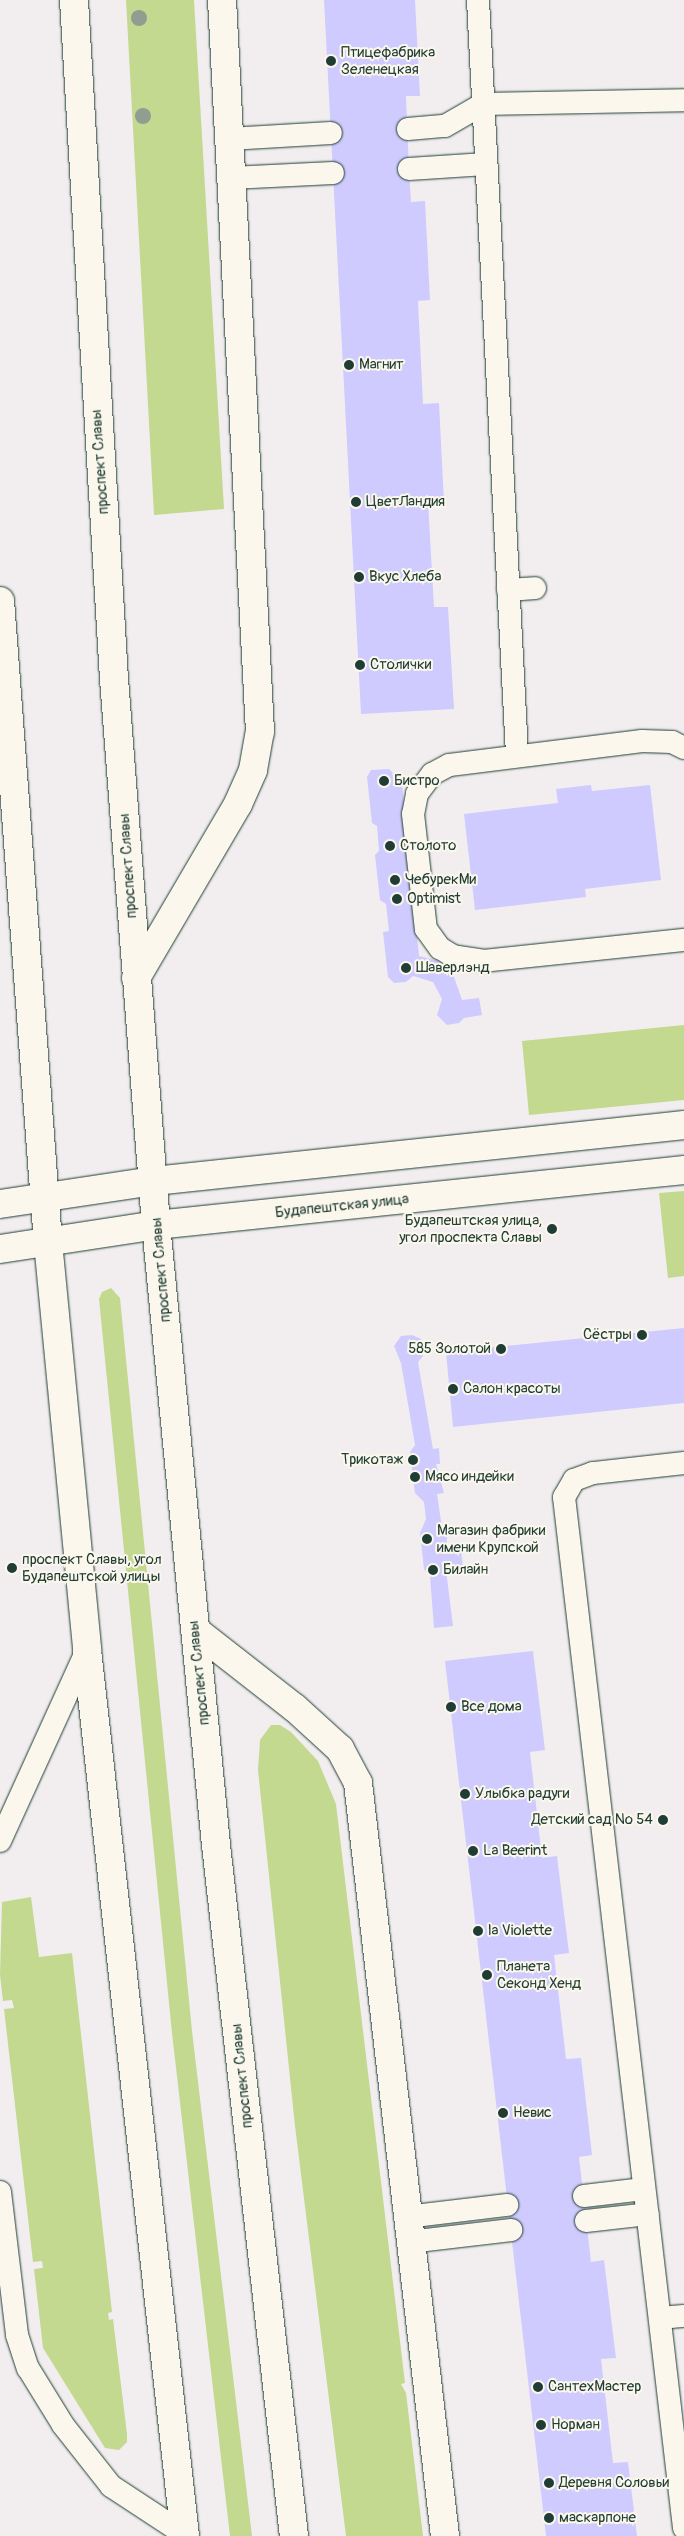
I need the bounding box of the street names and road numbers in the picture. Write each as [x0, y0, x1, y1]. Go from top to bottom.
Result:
street label: проспект Славы [87, 409, 113, 515]
street label: проспект Славы [115, 813, 141, 919]
street label: Будапештская улица [274, 1190, 410, 1222]
street label: проспект Славы [147, 1217, 175, 1323]
street label: проспект Славы [185, 1620, 213, 1726]
street label: проспект Славы [228, 2023, 256, 2129]

